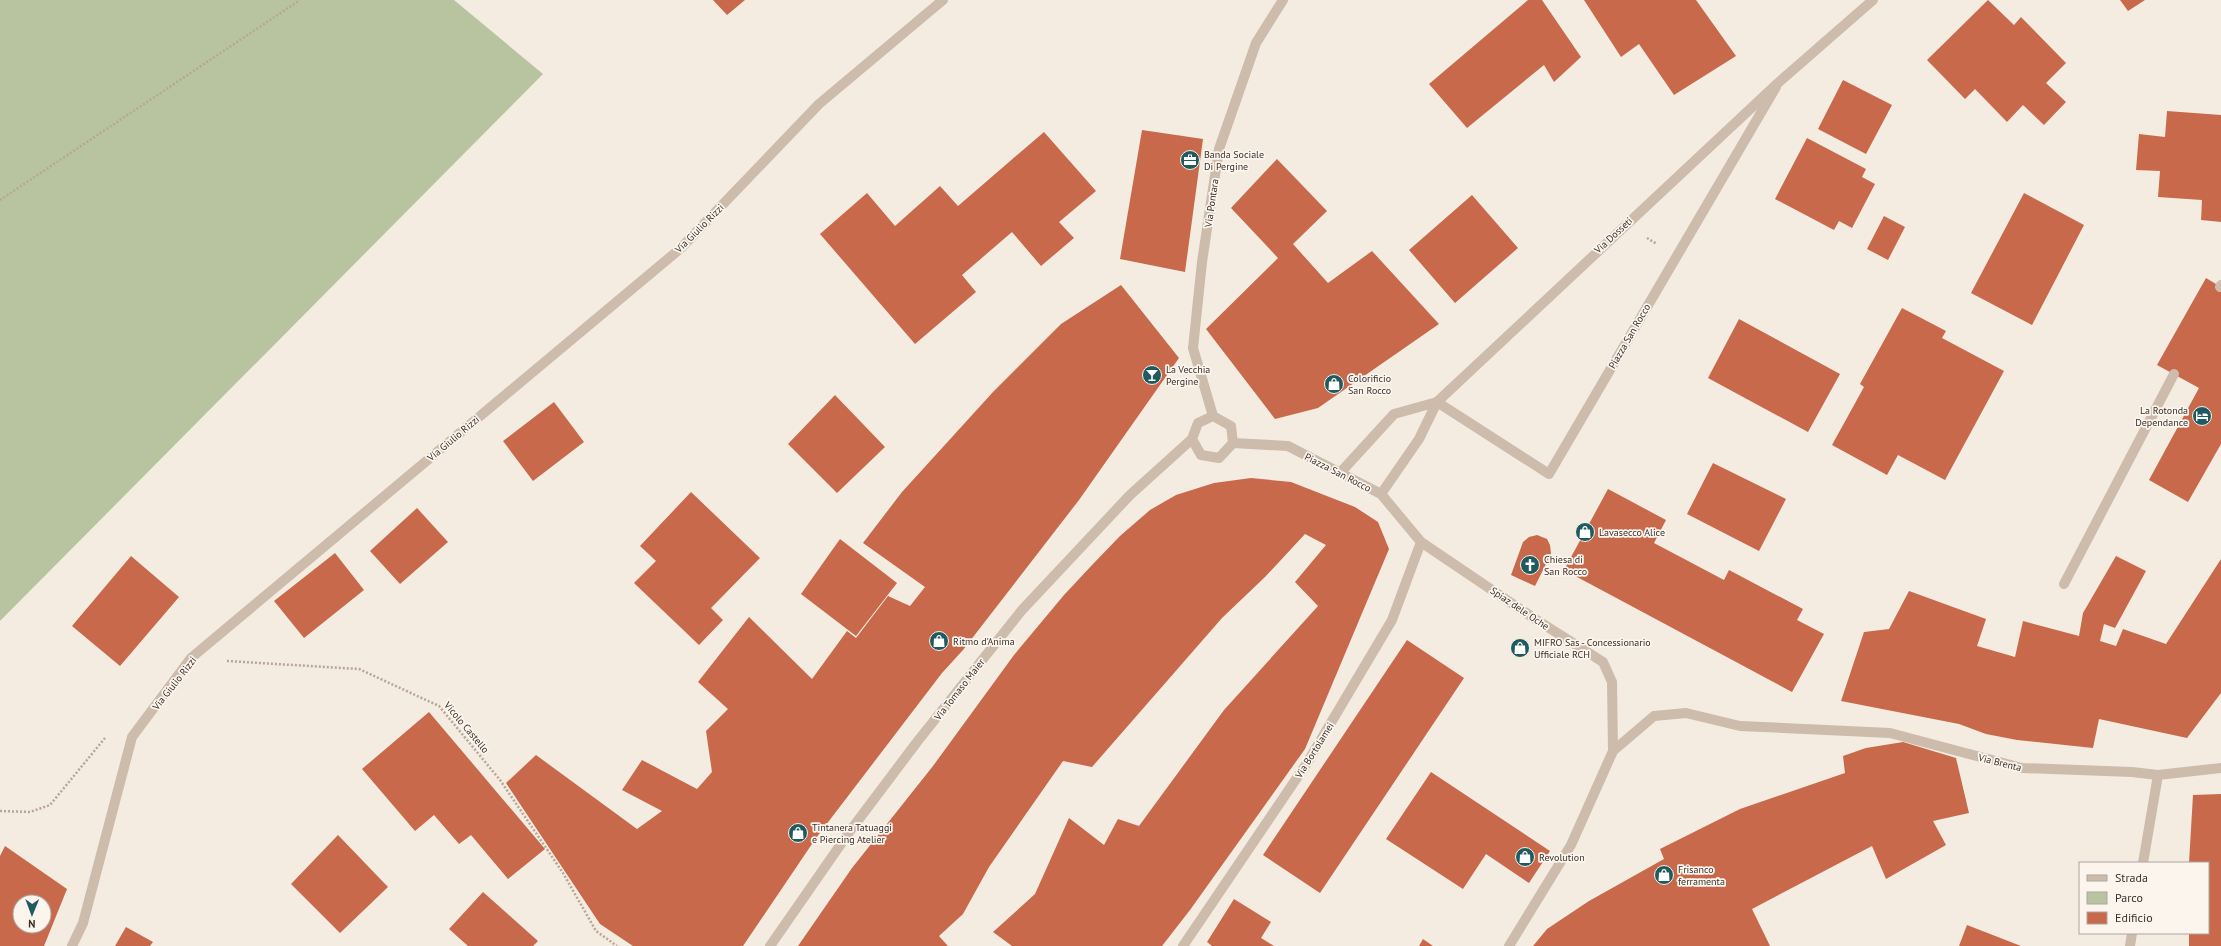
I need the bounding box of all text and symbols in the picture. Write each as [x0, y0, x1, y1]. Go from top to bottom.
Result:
place label: Banda Sociale Di Pergine [1204, 148, 1264, 173]
office icon: Banda Sociale Di Pergine [1179, 149, 1201, 171]
street label: Via Pontara [1202, 178, 1221, 229]
street label: Via Giulio Rizzi [671, 201, 727, 256]
street label: Via Dosseti [1591, 214, 1635, 257]
street label: Piazza San Rocco [1606, 301, 1653, 371]
place label: La Vecchia Pergine [1166, 363, 1210, 388]
bar icon: La Vecchia Pergine [1141, 364, 1163, 386]
place label: Colorificio San Rocco [1348, 372, 1391, 397]
shop icon: Colorificio San Rocco [1323, 373, 1345, 395]
place label: La Rotonda Dependance [2135, 404, 2188, 429]
hotel icon: La Rotonda Dependance [2191, 405, 2213, 427]
street label: Via Giulio Rizzi [424, 413, 482, 465]
street label: Piazza San Rocco [1302, 450, 1373, 495]
shop icon: Lavasecco Alice [1574, 521, 1596, 543]
place label: Lavasecco Alice [1599, 526, 1665, 539]
place label: Chiesa di San Rocco [1544, 553, 1587, 578]
church icon: Chiesa di San Rocco [1519, 554, 1541, 576]
street label: Spiaz dele Oche [1488, 584, 1552, 633]
shop icon: Ritmo d'Anima [928, 630, 950, 652]
place label: Ritmo d'Anima [953, 635, 1015, 648]
place label: MIFRO Sas - Concessionario Ufficiale RCH [1534, 636, 1651, 661]
shop icon: MIFRO Sas - Concessionario Ufficiale RCH [1509, 637, 1531, 659]
street label: Via Giulio Rizzi [149, 654, 199, 713]
street label: Via Tomaso Maier [931, 655, 988, 724]
street label: Vicolo Castello [441, 698, 492, 756]
street label: Via Bortolamei [1292, 720, 1337, 781]
street label: Via Brenta [1976, 751, 2023, 774]
place label: Tintanera Tatuaggi e Piercing Atelier [812, 821, 892, 846]
shop icon: Tintanera Tatuaggi e Piercing Atelier [787, 822, 809, 844]
shop icon: Revolution [1514, 846, 1536, 868]
place label: Revolution [1539, 851, 1585, 864]
legend [2079, 862, 2209, 934]
place label: Frisanco ferramenta [1678, 863, 1725, 888]
shop icon: Frisanco ferramenta [1653, 864, 1675, 886]
text: Strada [2115, 870, 2148, 885]
text: Parco [2115, 890, 2143, 905]
north arrow [12, 894, 52, 934]
text: Edificio [2115, 910, 2153, 925]
text: N [28, 917, 36, 931]

